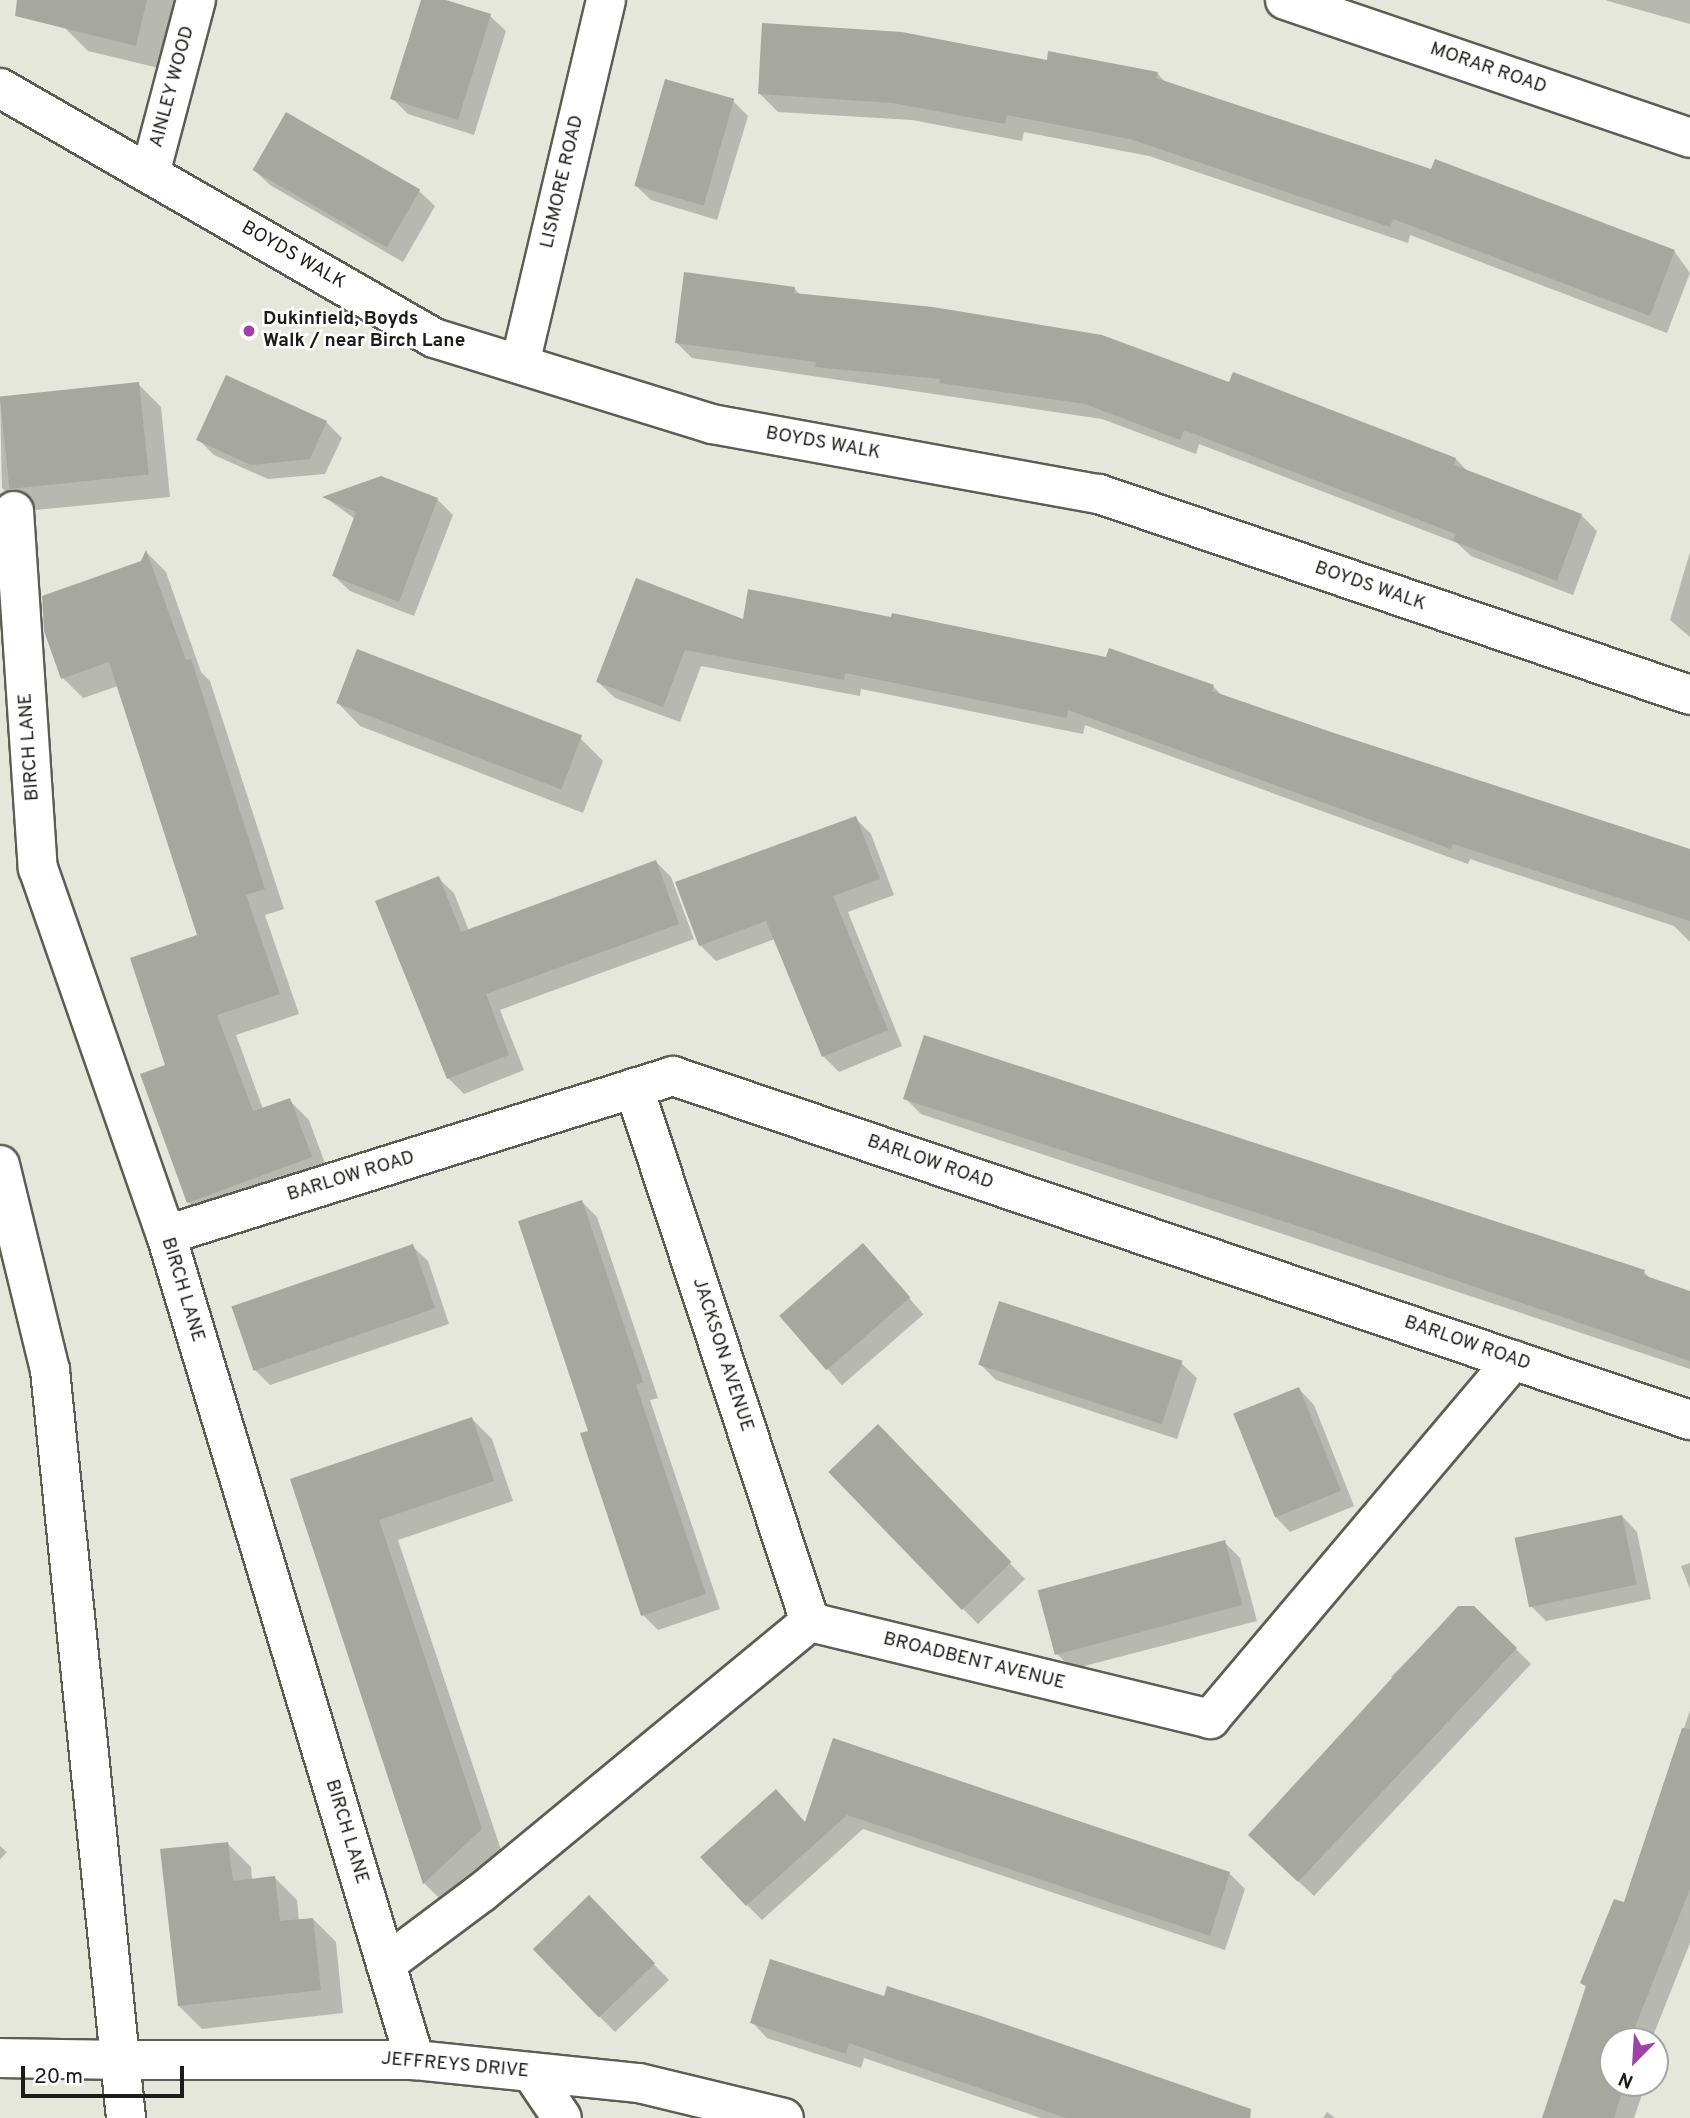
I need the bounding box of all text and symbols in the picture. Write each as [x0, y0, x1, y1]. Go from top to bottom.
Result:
street label: AINLEY WOOD [146, 23, 200, 151]
street label: MORAR ROAD [1427, 38, 1549, 100]
street label: LISMORE ROAD [537, 113, 589, 251]
street label: BOYDS WALK [237, 217, 349, 295]
place label: Dukinfield, Boyds Walk / near Birch Lane [263, 309, 465, 353]
marker: Dukinfield, Boyds Walk / near Birch Lane [241, 323, 257, 339]
street label: BOYDS WALK [764, 423, 882, 465]
street label: BOYDS WALK [1311, 557, 1429, 617]
street label: BIRCH LANE [15, 692, 45, 802]
street label: BARLOW ROAD [864, 1131, 996, 1195]
street label: BARLOW ROAD [284, 1147, 418, 1207]
street label: BIRCH LANE [155, 1235, 209, 1345]
street label: JACKSON AVENUE [686, 1275, 758, 1435]
street label: BARLOW ROAD [1401, 1312, 1533, 1376]
street label: BROADBENT AVENUE [880, 1628, 1068, 1696]
street label: BIRCH LANE [319, 1777, 373, 1887]
north arrow [1599, 2027, 1669, 2097]
street label: JEFFREYS DRIVE [380, 2048, 530, 2084]
scale bar [24, 2052, 187, 2096]
text: 20 m [34, 2064, 83, 2091]
text: N [1615, 2066, 1637, 2093]

